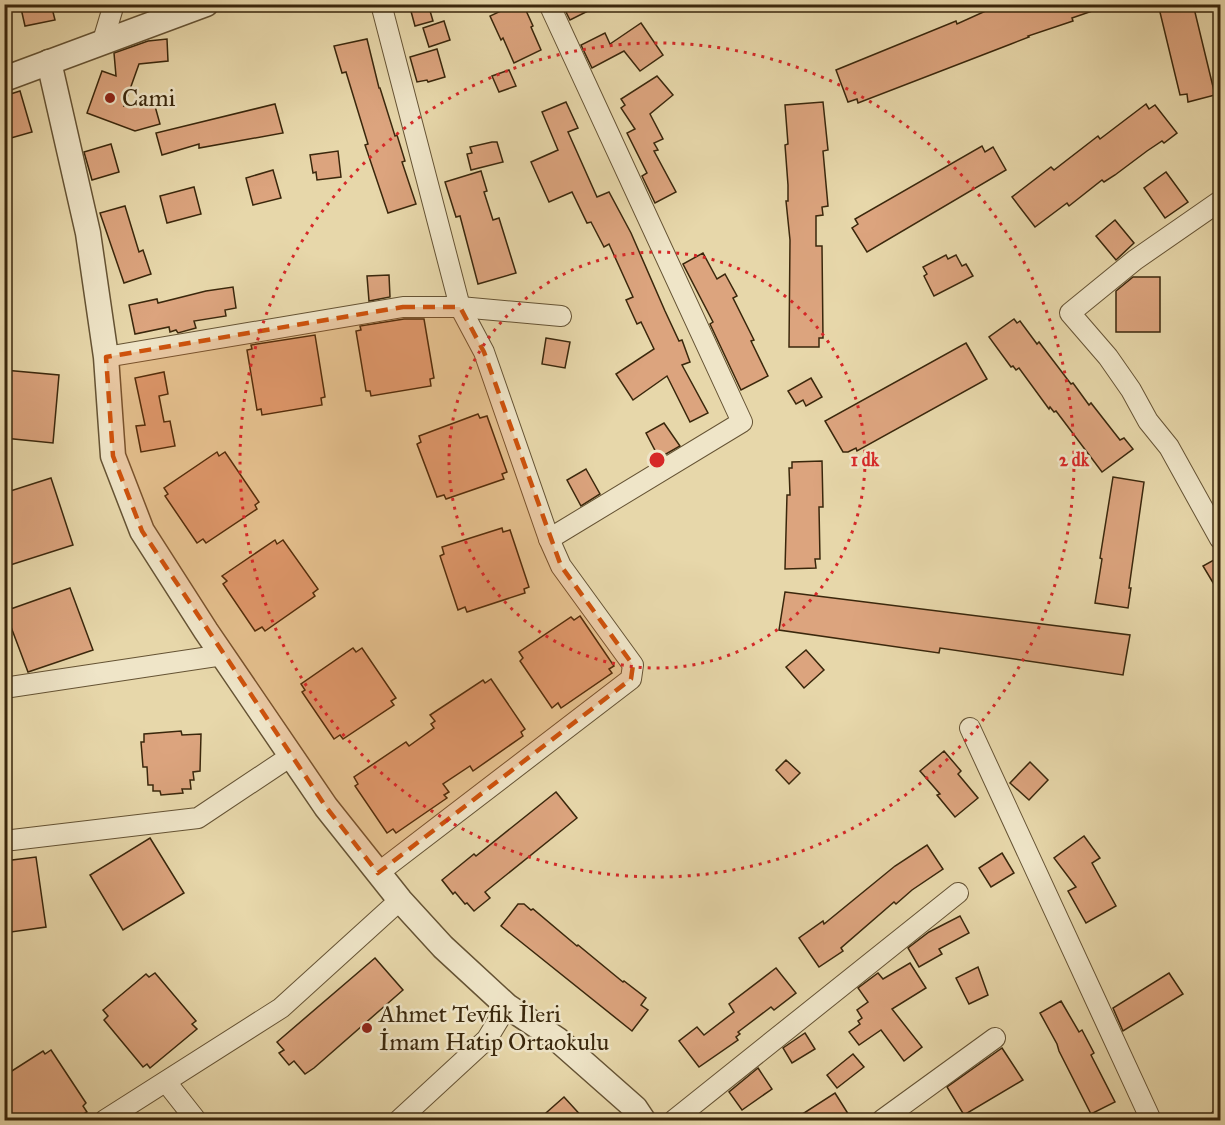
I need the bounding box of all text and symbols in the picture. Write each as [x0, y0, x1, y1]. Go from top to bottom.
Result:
place label: Cami [122, 83, 176, 113]
marker: Cami [103, 91, 117, 105]
text: 1 dk [851, 449, 880, 471]
text: 2 dk [1059, 449, 1090, 471]
centre of rings [647, 450, 667, 470]
place label: Ahmet Tevfik İleri İmam Hatip Ortaokulu [378, 999, 609, 1057]
marker: Ahmet Tevfik İleri İmam Hatip Ortaokulu [360, 1021, 374, 1035]

